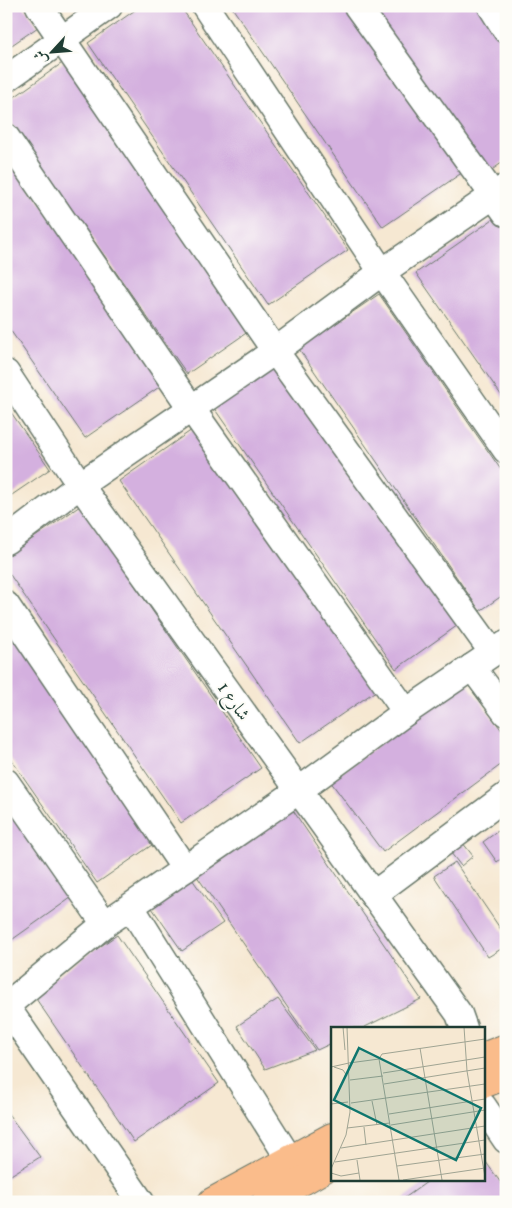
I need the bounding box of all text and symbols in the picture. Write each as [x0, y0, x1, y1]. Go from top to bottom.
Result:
north arrow [28, 28, 78, 78]
text: ش [30, 47, 53, 67]
street label: شارع 1 [210, 678, 255, 727]
inset map [331, 1027, 484, 1180]

